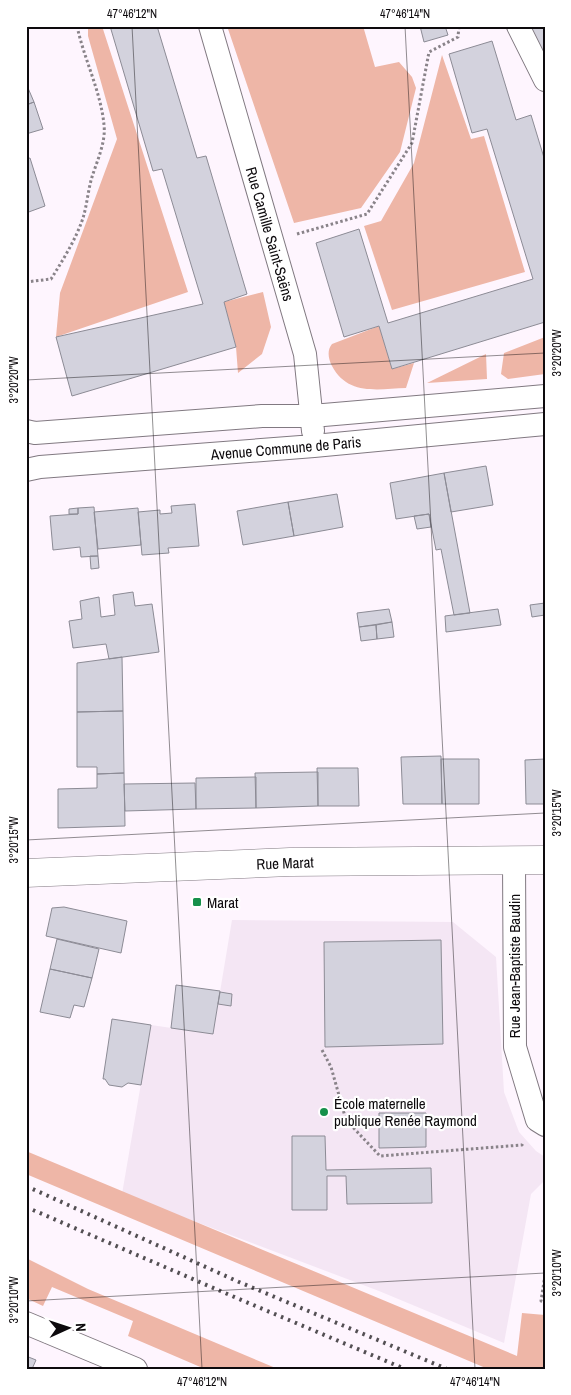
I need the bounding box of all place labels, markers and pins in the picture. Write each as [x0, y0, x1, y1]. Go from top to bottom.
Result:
place label: Marat [207, 892, 239, 913]
marker: Marat [191, 896, 203, 908]
place label: École maternelle publique Renée Raymond [334, 1093, 477, 1131]
marker: École maternelle publique Renée Raymond [318, 1106, 330, 1118]

